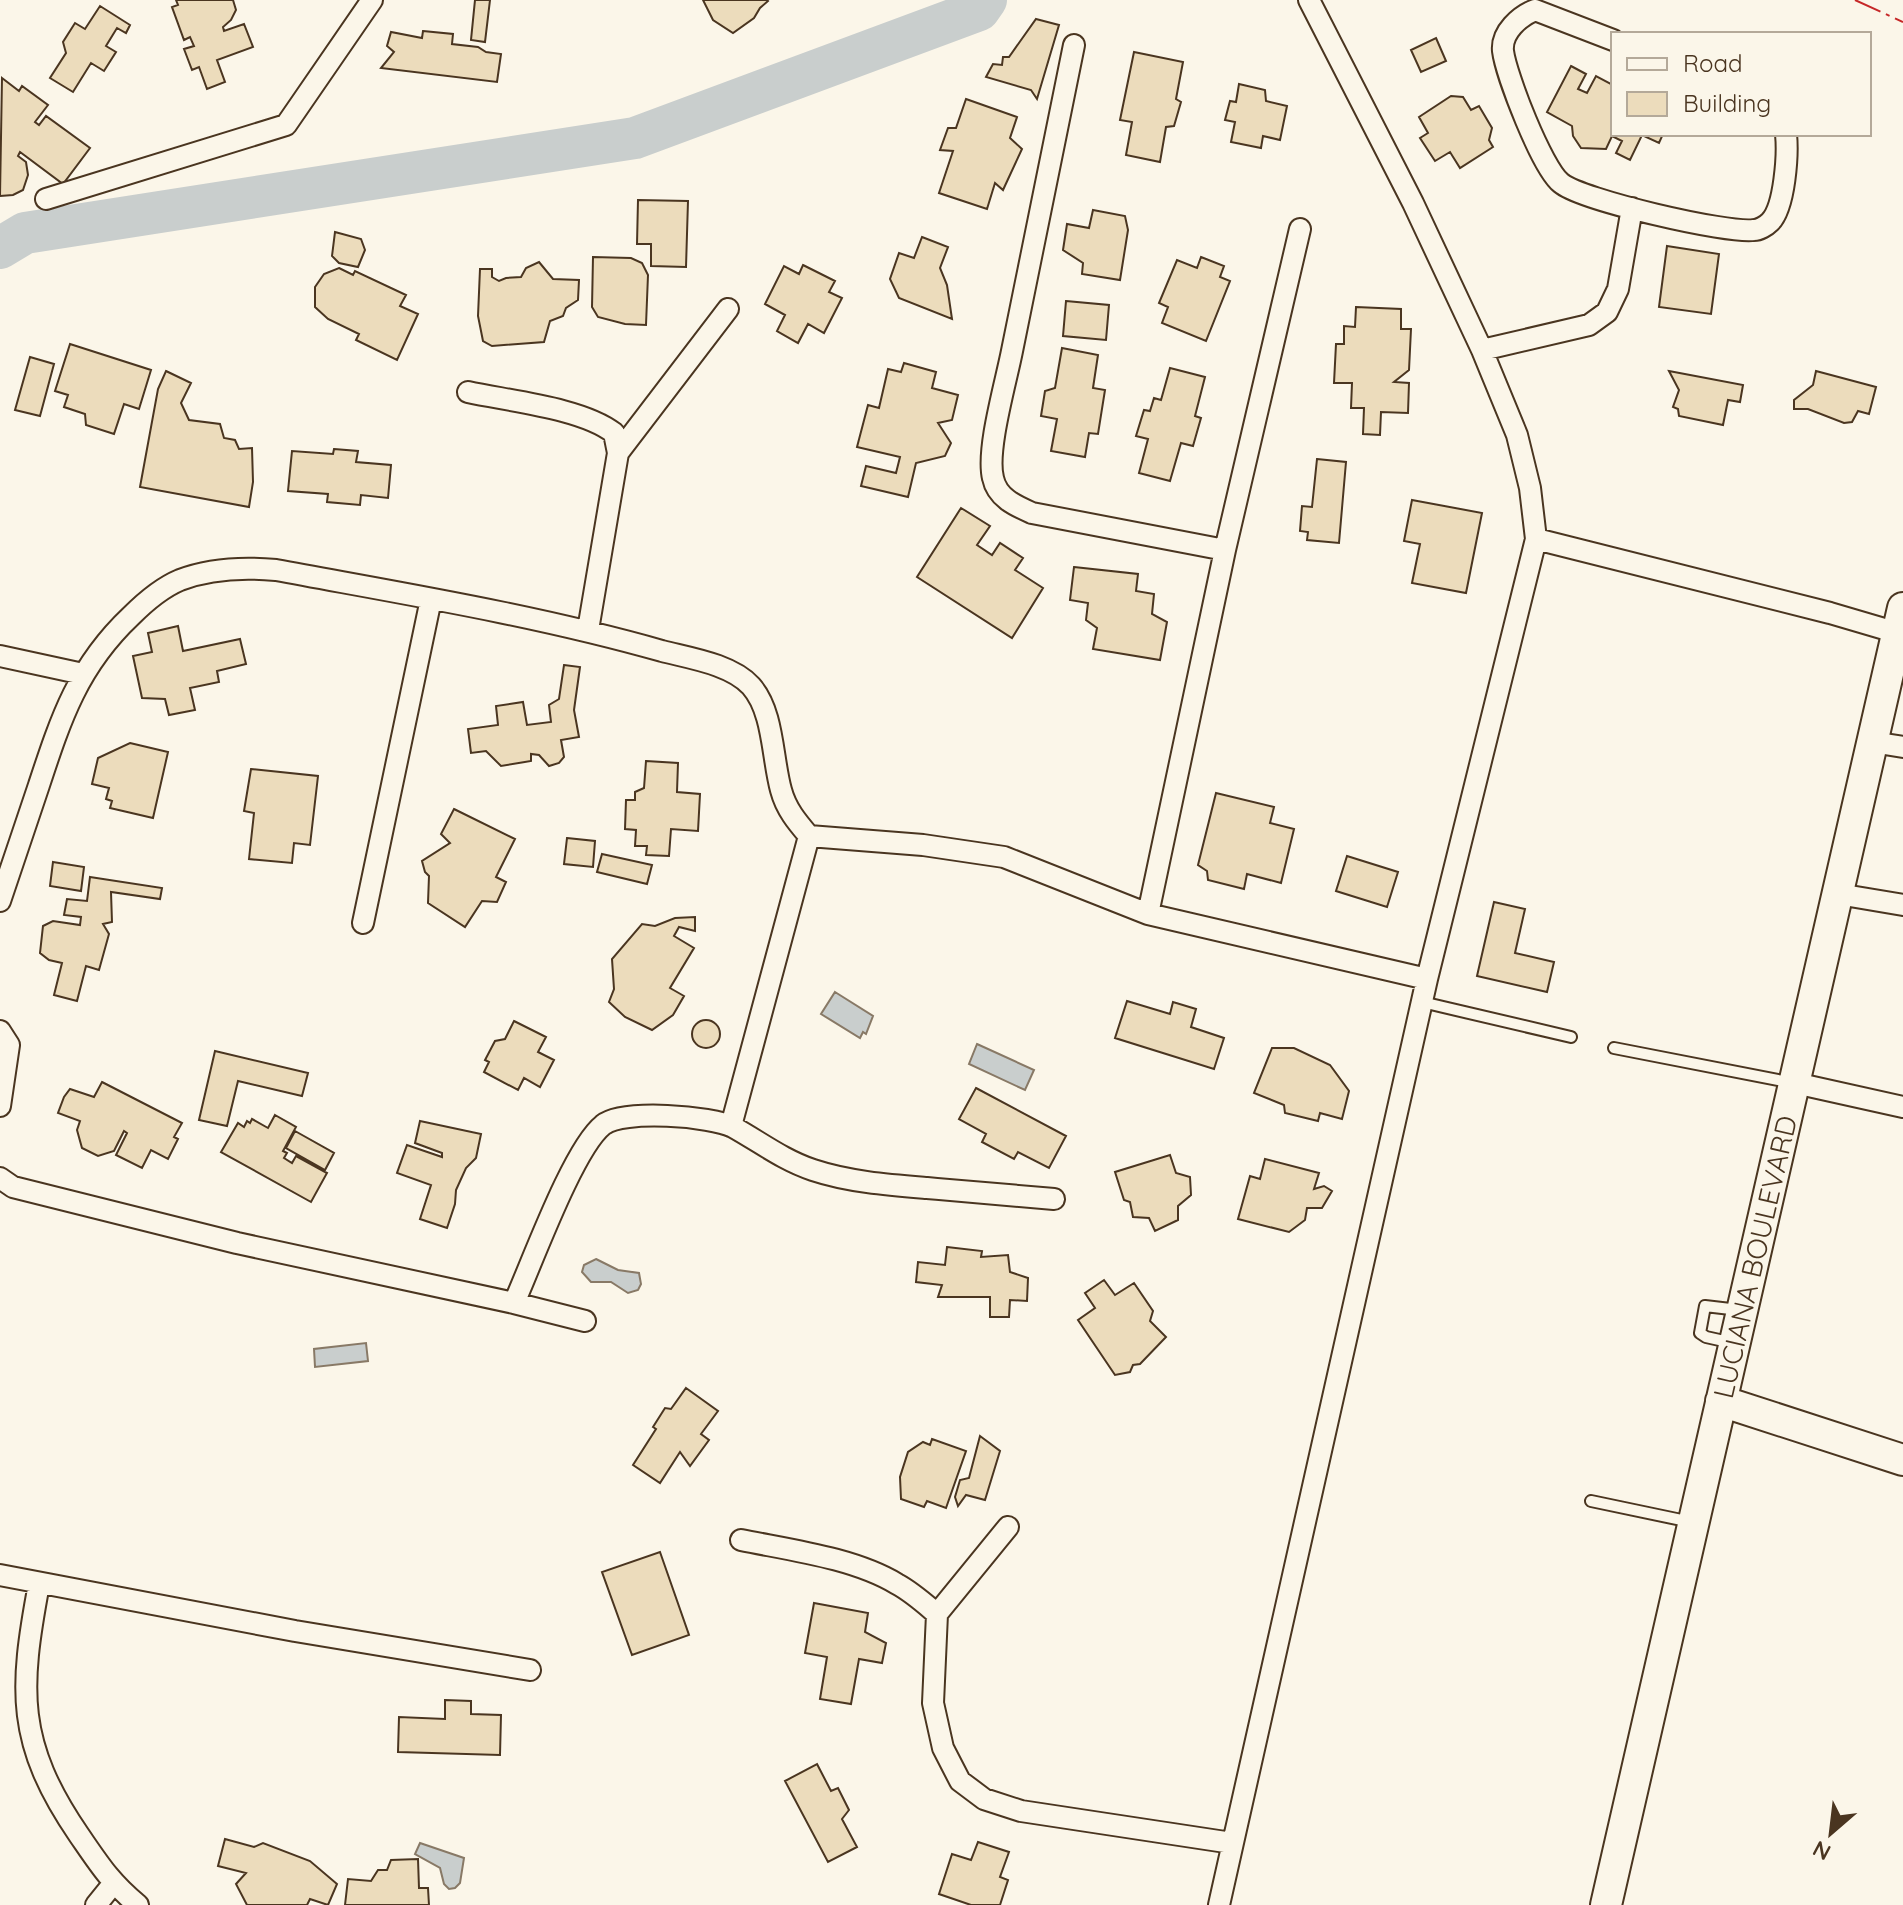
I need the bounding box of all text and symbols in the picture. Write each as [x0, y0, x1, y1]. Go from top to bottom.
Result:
legend [1611, 32, 1871, 136]
text: Road [1683, 48, 1743, 78]
text: Building [1683, 88, 1771, 118]
street label: LUCIANA BOULEVARD [1705, 1112, 1804, 1402]
north arrow [1791, 1793, 1871, 1873]
text: N [1808, 1835, 1835, 1867]

